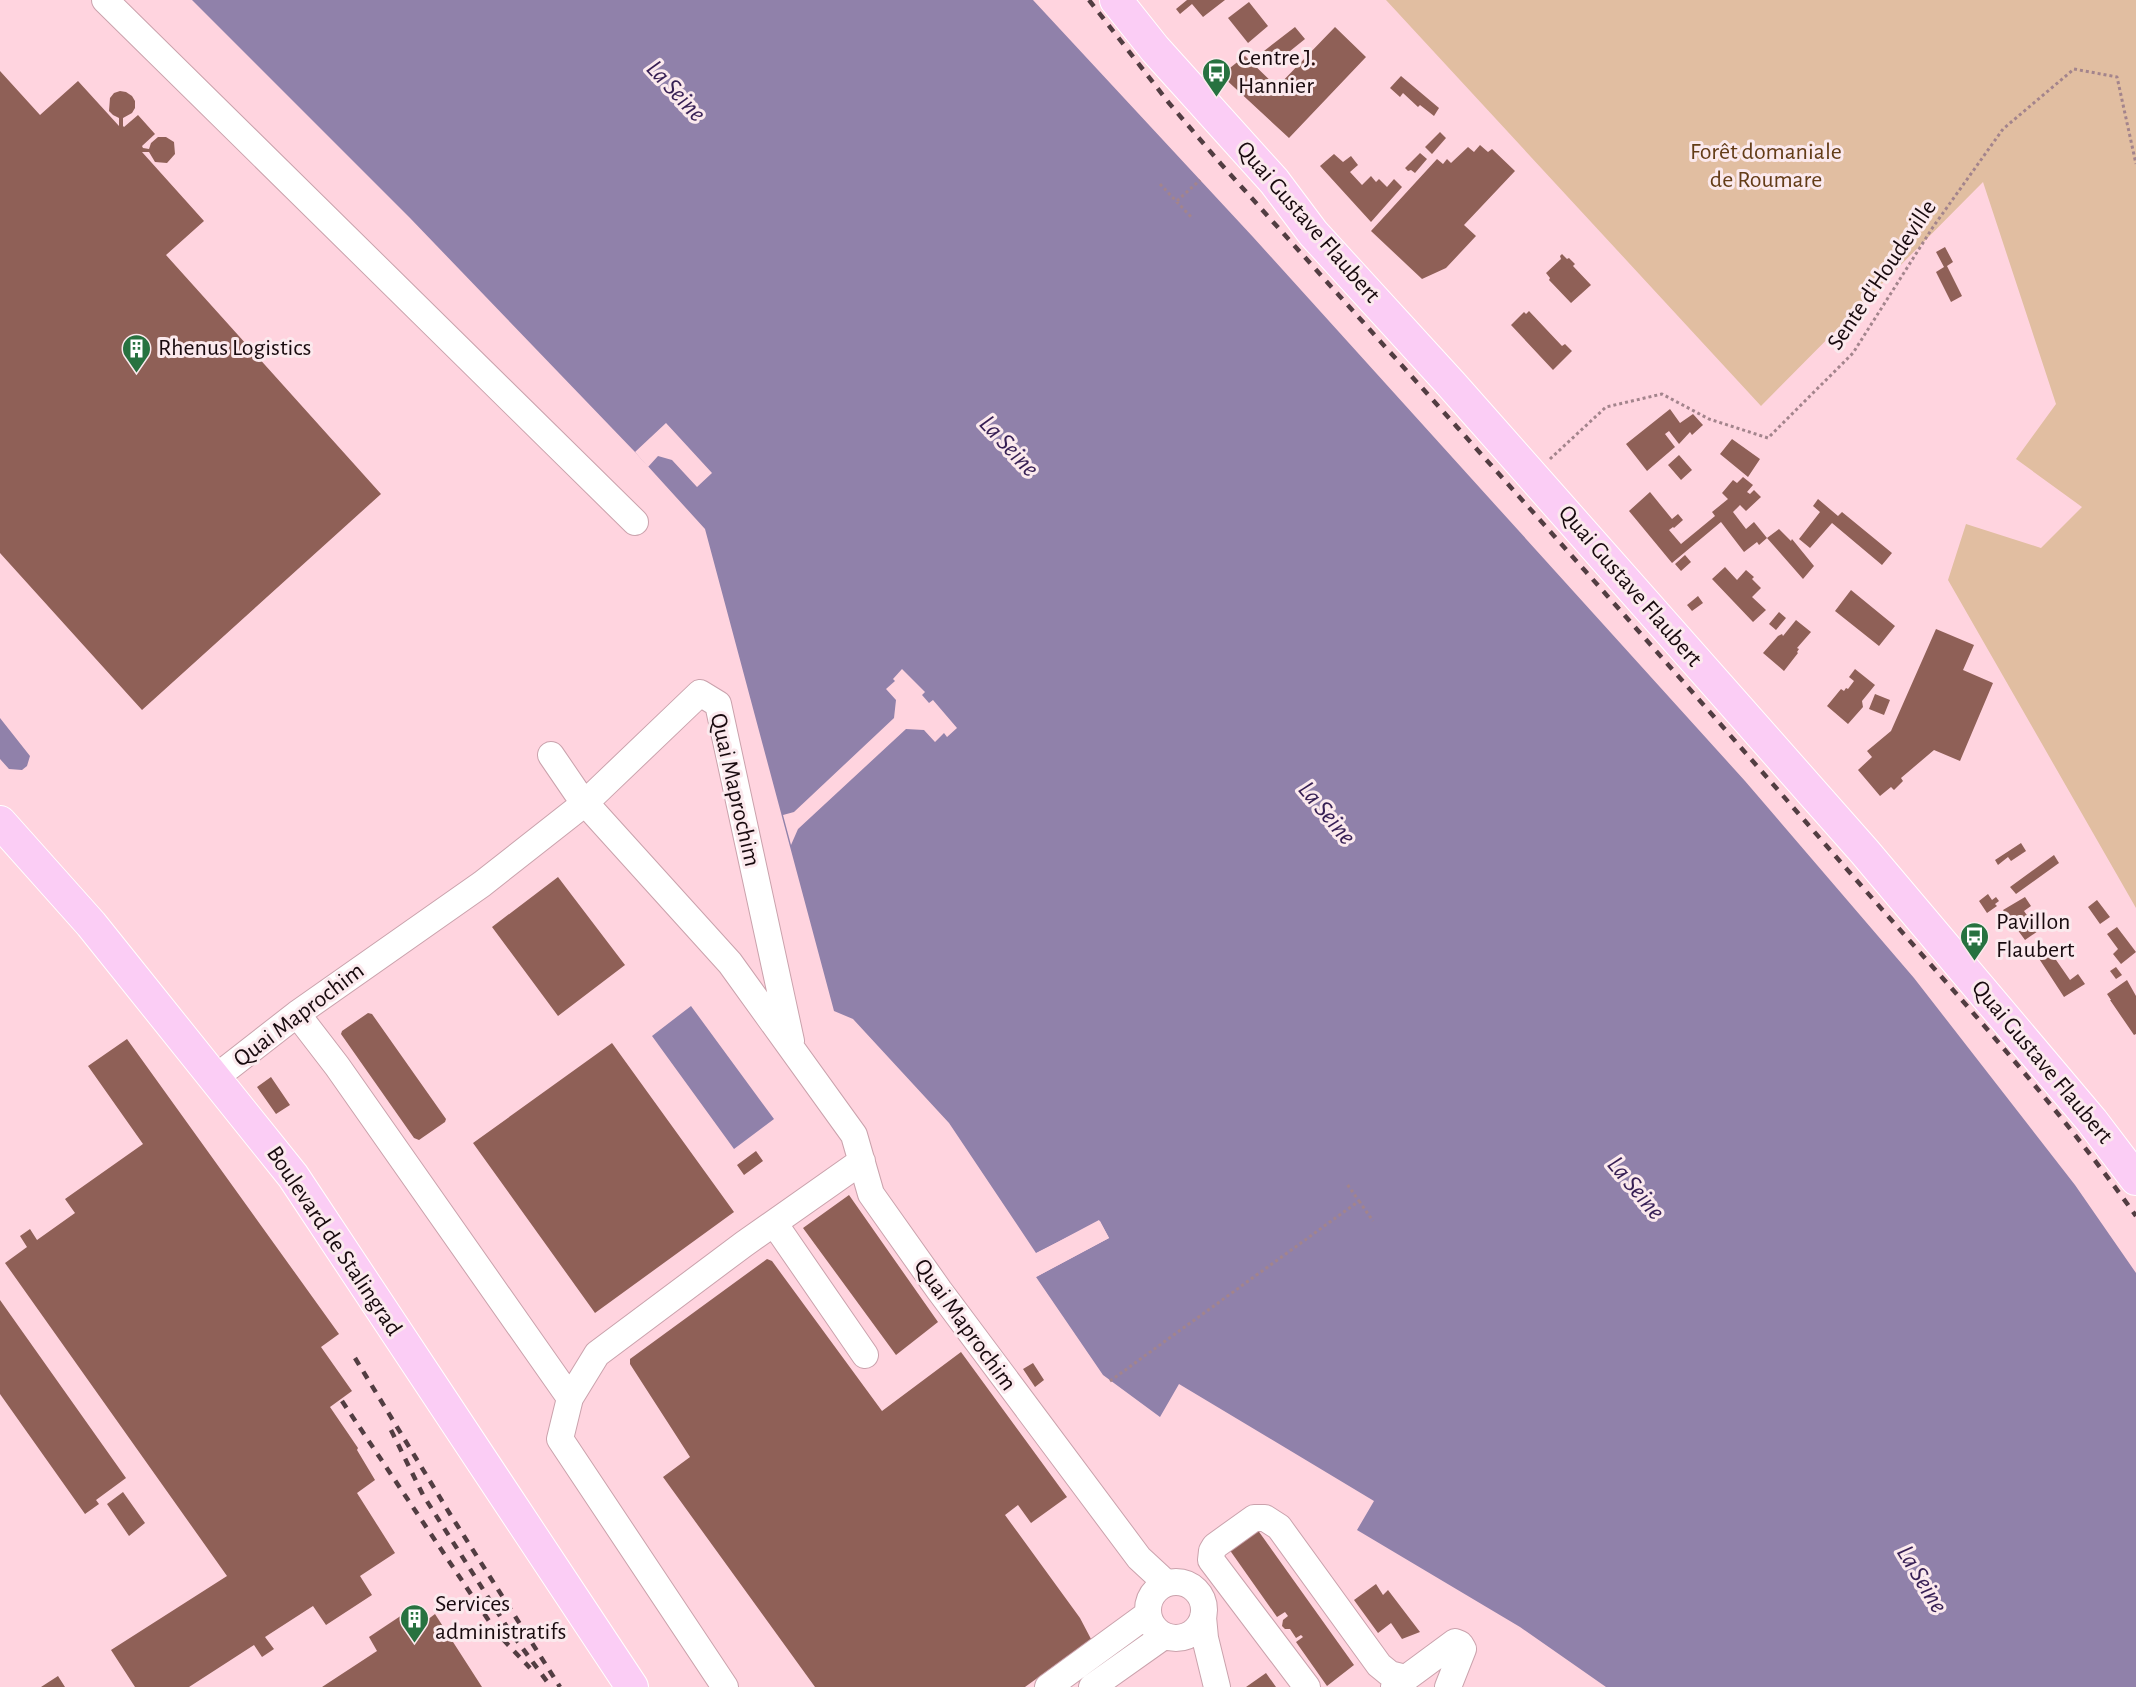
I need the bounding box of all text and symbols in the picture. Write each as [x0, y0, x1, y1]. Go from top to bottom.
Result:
place label: Centre J. Hannier [1238, 46, 1316, 98]
water label: La Seine [641, 55, 711, 127]
bus stop icon: Centre J. Hannier [1201, 56, 1233, 98]
street label: Quai Gustave Flaubert [1232, 137, 1385, 308]
park label: Forêt domaniale de Roumare [1690, 140, 1842, 192]
street label: Sente d'Houdeville [1823, 196, 1941, 354]
building icon: Rhenus Logistics [121, 332, 153, 374]
place label: Rhenus Logistics [158, 336, 311, 360]
water label: La Seine [974, 410, 1044, 482]
street label: Quai Gustave Flaubert [1554, 501, 1707, 672]
street label: Quai Maprochim [706, 711, 764, 869]
water label: La Seine [1293, 776, 1361, 850]
place label: Pavillon Flaubert [1996, 910, 2075, 962]
bus stop icon: Pavillon Flaubert [1959, 920, 1991, 962]
street label: Quai Maprochim [229, 958, 369, 1072]
street label: Quai Gustave Flaubert [1967, 976, 2117, 1149]
street label: Boulevard de Stalingrad [262, 1142, 406, 1340]
water label: La Seine [1602, 1151, 1670, 1225]
street label: Quai Maprochim [909, 1255, 1021, 1395]
water label: La Seine [1892, 1541, 1952, 1618]
place label: Services administratifs [435, 1592, 566, 1644]
building icon: Services administratifs [398, 1602, 430, 1644]

